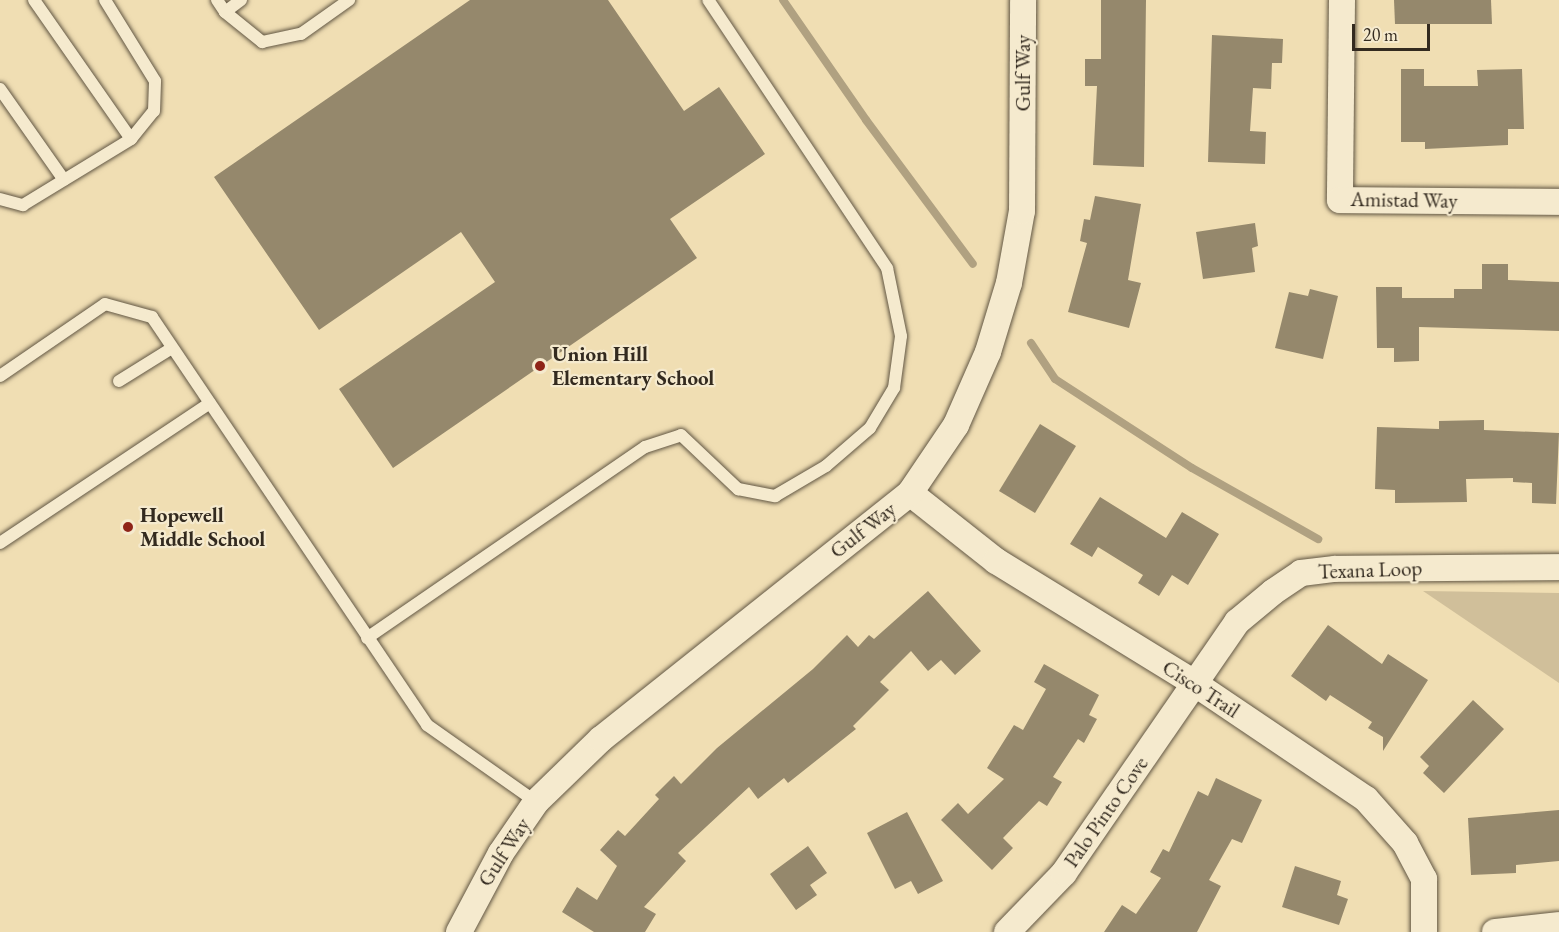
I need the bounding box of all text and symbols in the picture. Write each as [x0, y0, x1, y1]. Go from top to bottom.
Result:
scale bar [1355, 12, 1433, 50]
text: 20 m [1363, 23, 1398, 46]
street label: Gulf Way [1010, 35, 1036, 111]
street label: Amistad Way [1350, 186, 1458, 214]
place label: Union Hill Elementary School [552, 341, 714, 391]
marker: Union Hill Elementary School [533, 359, 547, 373]
street label: Gulf Way [825, 496, 901, 564]
place label: Hopewell Middle School [140, 502, 265, 552]
marker: Hopewell Middle School [121, 520, 135, 534]
street label: Texana Loop [1317, 556, 1423, 584]
street label: Cisco Trail [1158, 655, 1244, 723]
street label: Palo Pinto Cove [1059, 752, 1153, 872]
street label: Gulf Way [473, 813, 535, 891]

